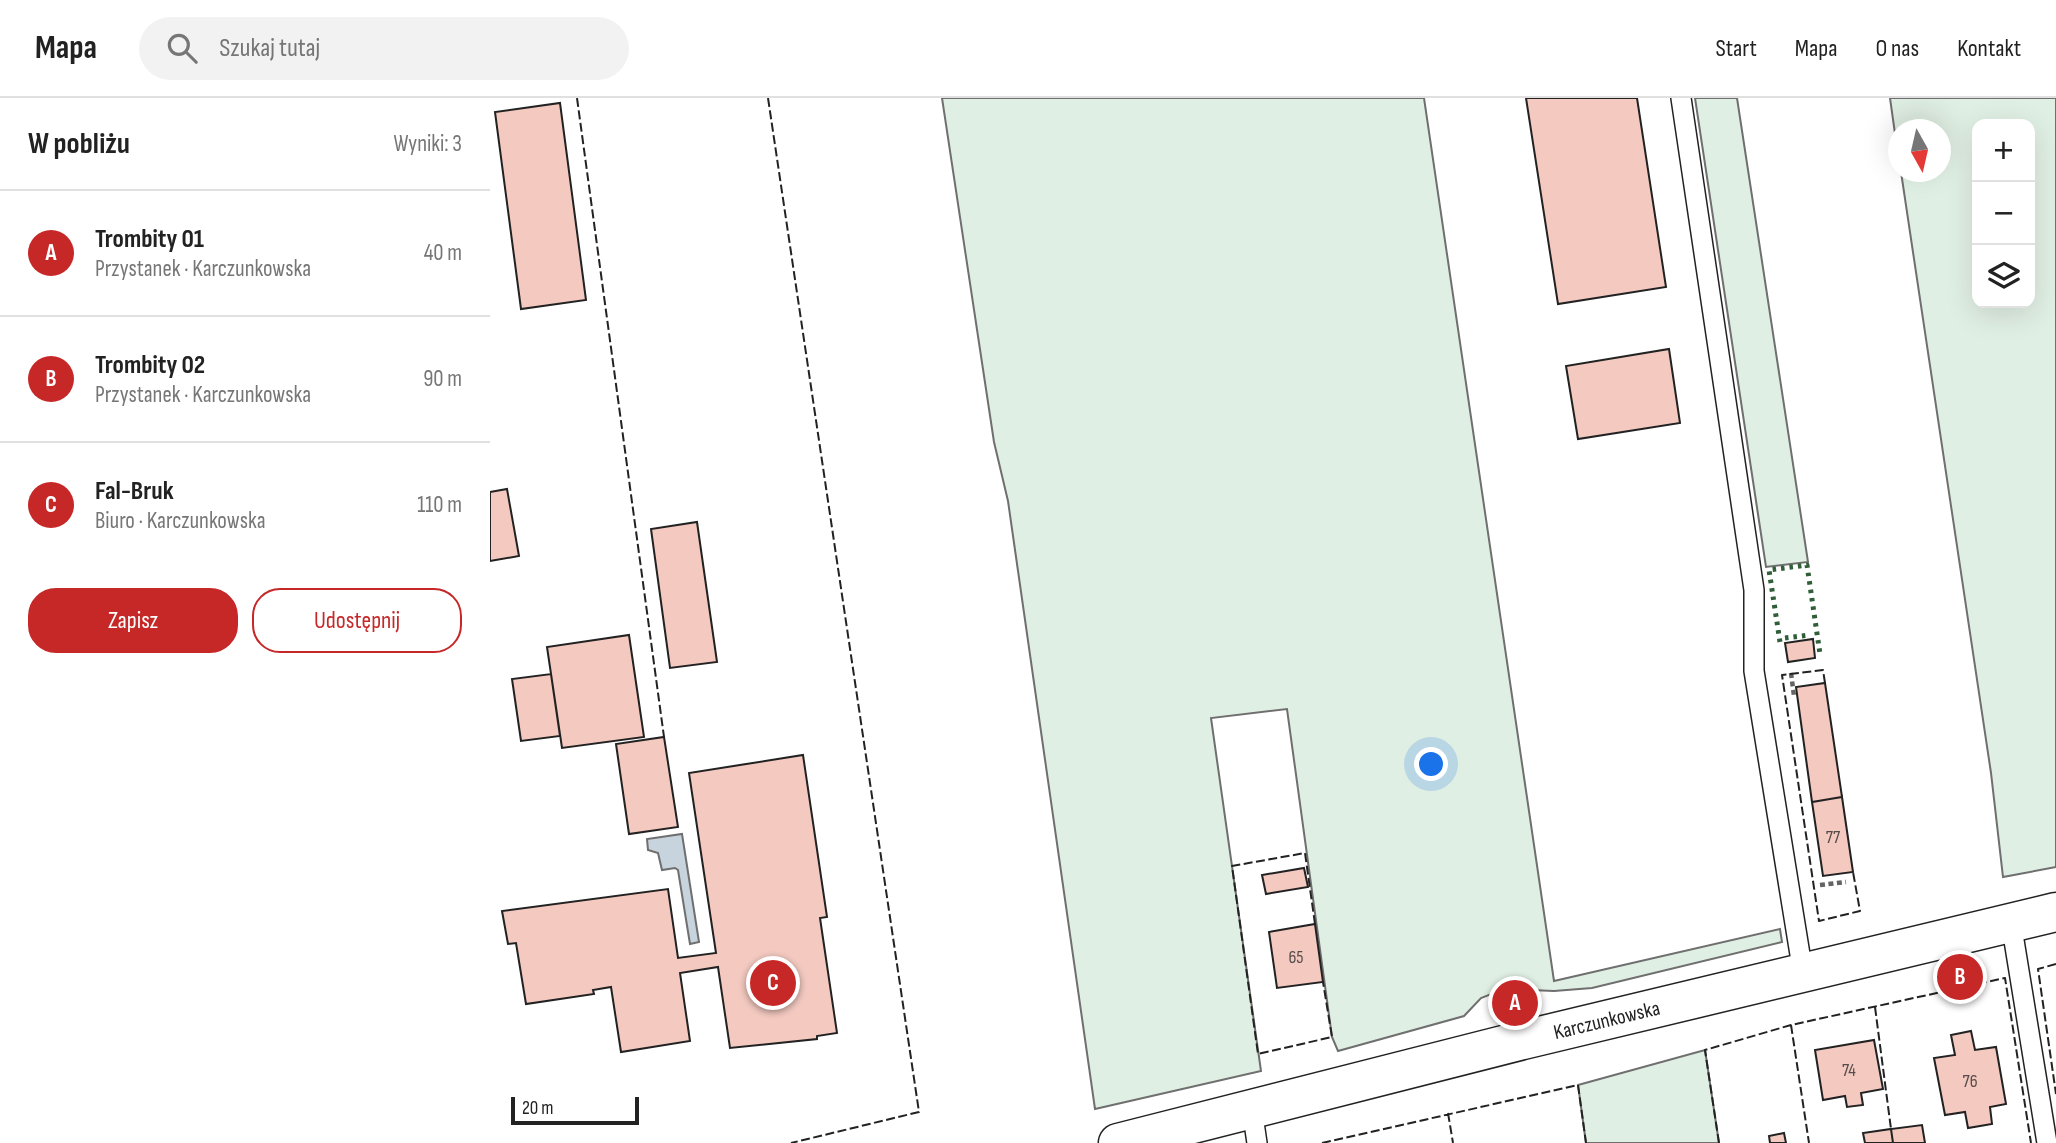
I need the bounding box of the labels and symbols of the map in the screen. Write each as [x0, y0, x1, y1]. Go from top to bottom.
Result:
north arrow [1888, 119, 1951, 182]
your location [1414, 747, 1448, 781]
house number: 77 [1826, 827, 1841, 848]
house number: 65 [1288, 947, 1304, 968]
pin: B [1937, 951, 1983, 1003]
pin: C [750, 957, 796, 1009]
pin: A [1492, 977, 1538, 1029]
street label: Karczunkowska [1551, 996, 1663, 1045]
house number: 74 [1842, 1060, 1856, 1081]
house number: 76 [1962, 1071, 1978, 1092]
scale bar [511, 1094, 639, 1126]

